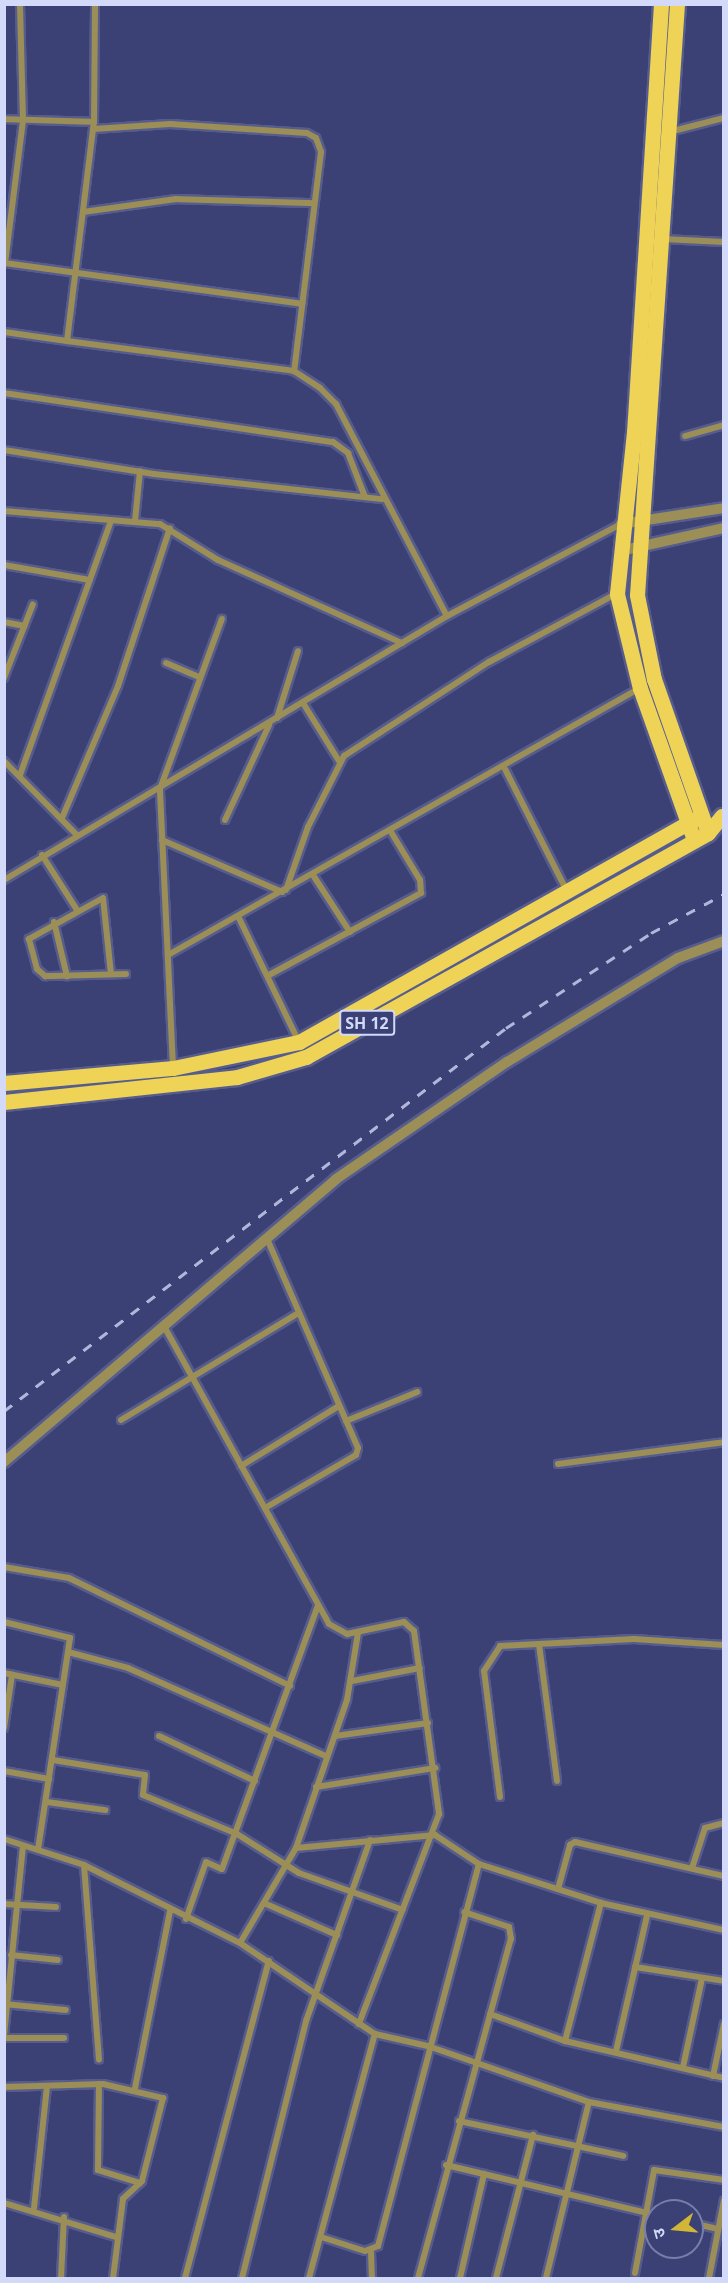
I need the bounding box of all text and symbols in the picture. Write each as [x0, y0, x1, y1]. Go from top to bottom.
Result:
road number: SH 12 [338, 1010, 395, 1036]
north arrow [644, 2199, 704, 2259]
text: उ [647, 2226, 670, 2241]

